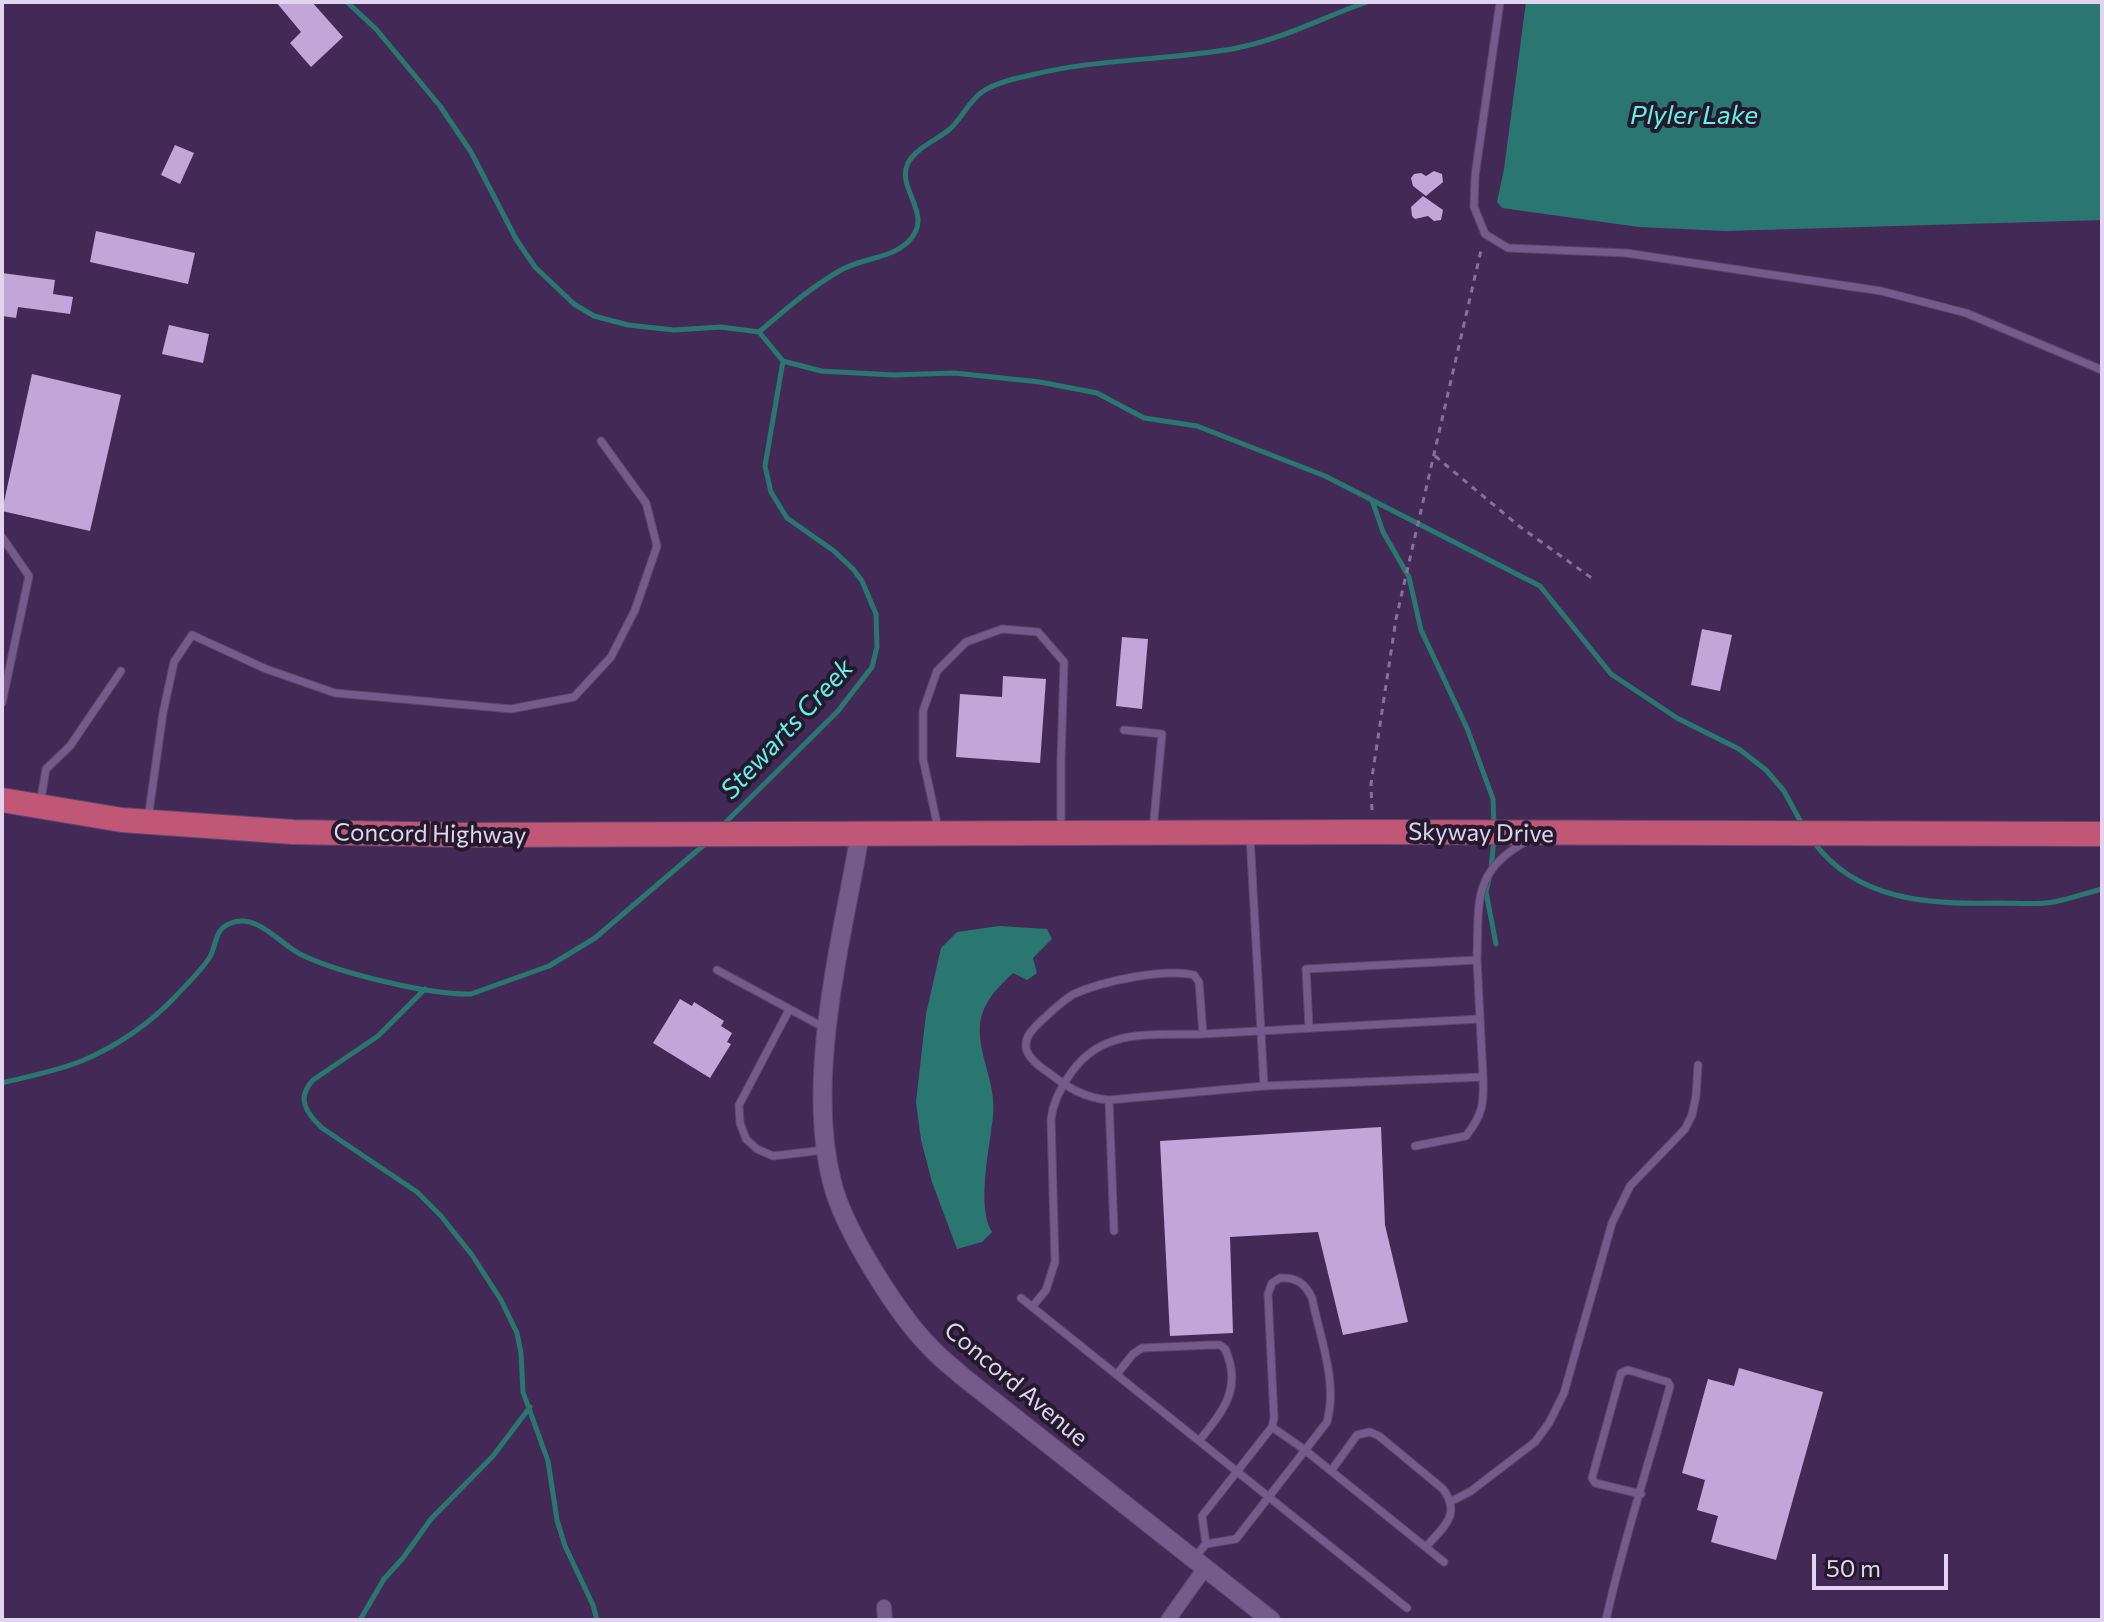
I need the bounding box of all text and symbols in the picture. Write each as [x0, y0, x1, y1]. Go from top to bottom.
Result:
water label: Plyler Lake [1630, 99, 1758, 131]
water label: Stewarts Creek [714, 652, 860, 806]
street label: Skyway Drive [1408, 817, 1554, 849]
street label: Concord Highway [333, 818, 527, 850]
street label: Concord Avenue [938, 1316, 1094, 1452]
scale bar [1816, 1538, 1952, 1588]
text: 50 m [1826, 1553, 1881, 1582]

